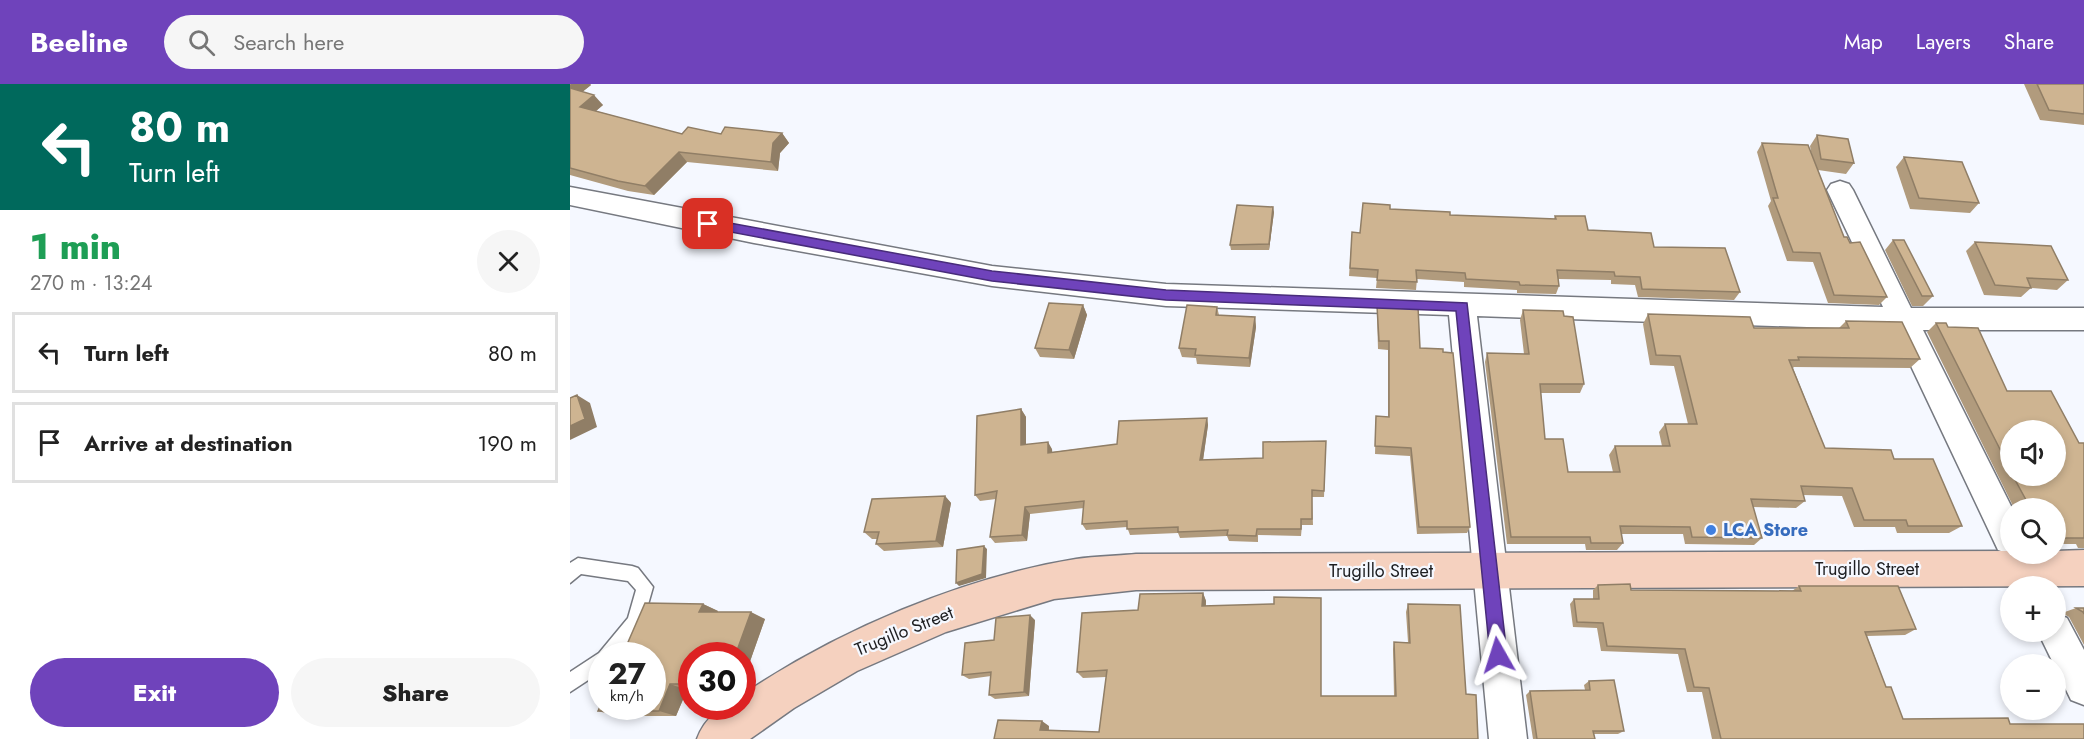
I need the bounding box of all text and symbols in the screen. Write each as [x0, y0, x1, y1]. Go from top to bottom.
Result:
search box [164, 15, 584, 69]
text: Beeline [30, 22, 128, 63]
icon: search [185, 26, 218, 59]
text: Search here [233, 26, 344, 58]
text: Map [1844, 27, 1883, 57]
text: Layers [1916, 27, 1971, 57]
text: Share [2004, 27, 2054, 57]
text: 80 m [129, 97, 230, 158]
icon: left [30, 108, 108, 186]
text: Turn left [129, 153, 219, 192]
pin [682, 198, 733, 249]
icon: arrive [691, 207, 724, 240]
text: 1 min [30, 220, 121, 272]
button: close [477, 230, 540, 293]
text: 270 m · 13:24 [30, 269, 152, 298]
icon: left [33, 336, 66, 369]
text: Turn left [84, 337, 169, 369]
text: 80 m [488, 337, 537, 369]
map controls [2000, 420, 2066, 720]
button: sound [2000, 420, 2066, 486]
icon: arrive [33, 426, 66, 459]
text: Arrive at destination [84, 427, 293, 459]
text: 190 m [477, 427, 537, 459]
button: search [2000, 498, 2066, 564]
place label: LCA Store [1723, 517, 1808, 543]
marker: LCA Store [1704, 523, 1718, 537]
street label: Trugillo Street [1815, 556, 1920, 582]
street label: Trugillo Street [1329, 558, 1434, 584]
button: + [2000, 576, 2066, 642]
street label: Trugillo Street [851, 599, 958, 663]
position arrow [1466, 623, 1530, 687]
speed limit sign: 30 [678, 642, 756, 720]
text: 27 [608, 652, 646, 695]
button: − [2000, 654, 2066, 720]
button: Exit [30, 658, 279, 727]
button: Share [291, 658, 540, 727]
text: km/h [610, 685, 644, 707]

